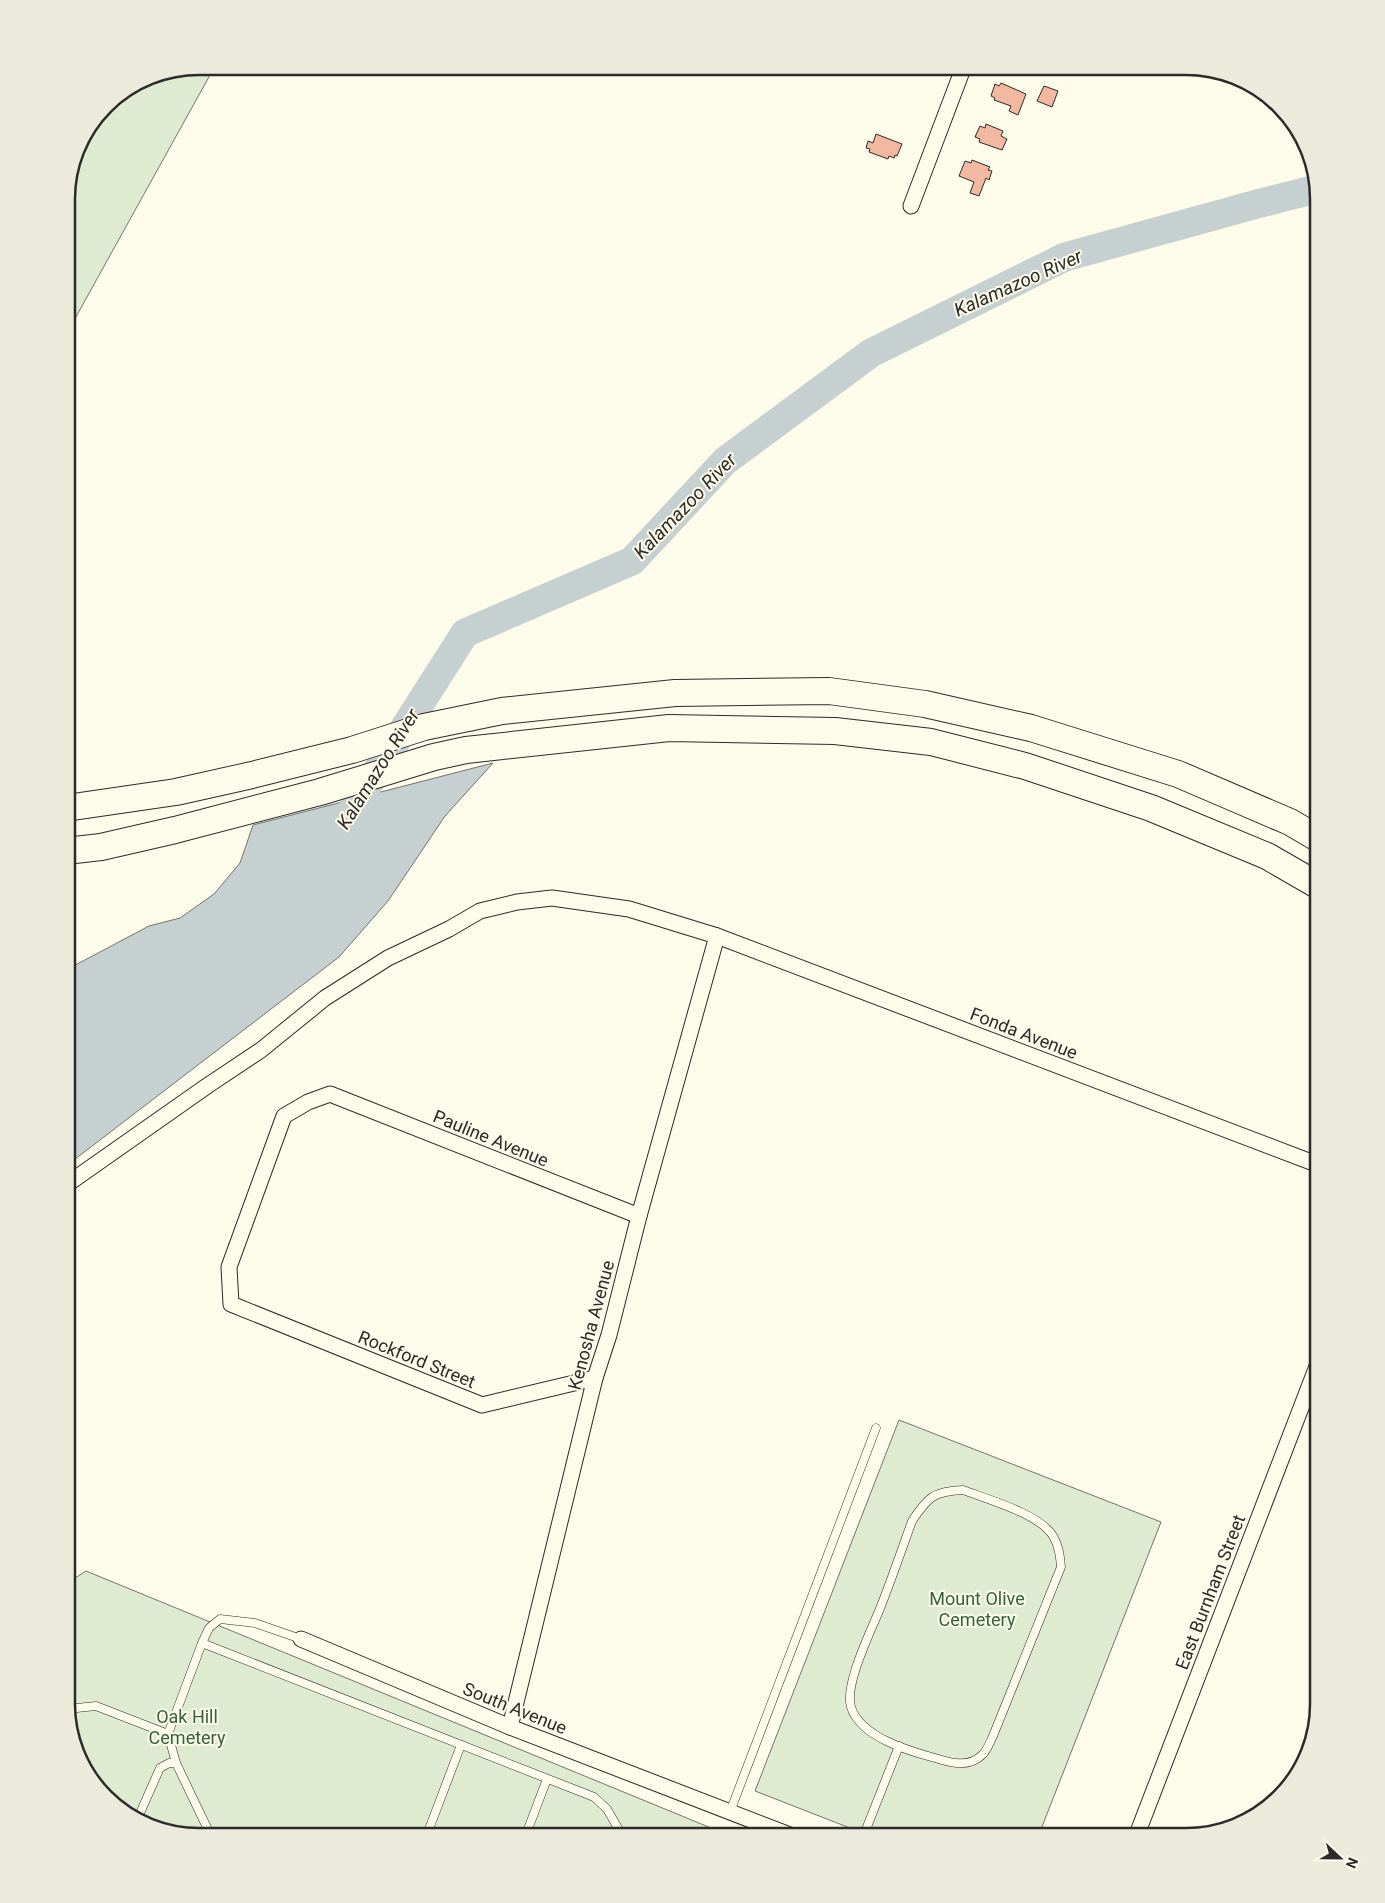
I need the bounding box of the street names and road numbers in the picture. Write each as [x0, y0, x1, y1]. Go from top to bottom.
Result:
street label: Fonda Avenue [967, 1003, 1081, 1063]
street label: Pauline Avenue [430, 1105, 552, 1171]
street label: Kenosha Avenue [564, 1258, 618, 1392]
street label: Rockford Street [355, 1326, 479, 1392]
street label: East Burnham Street [1171, 1511, 1249, 1672]
street label: South Avenue [460, 1678, 570, 1738]

